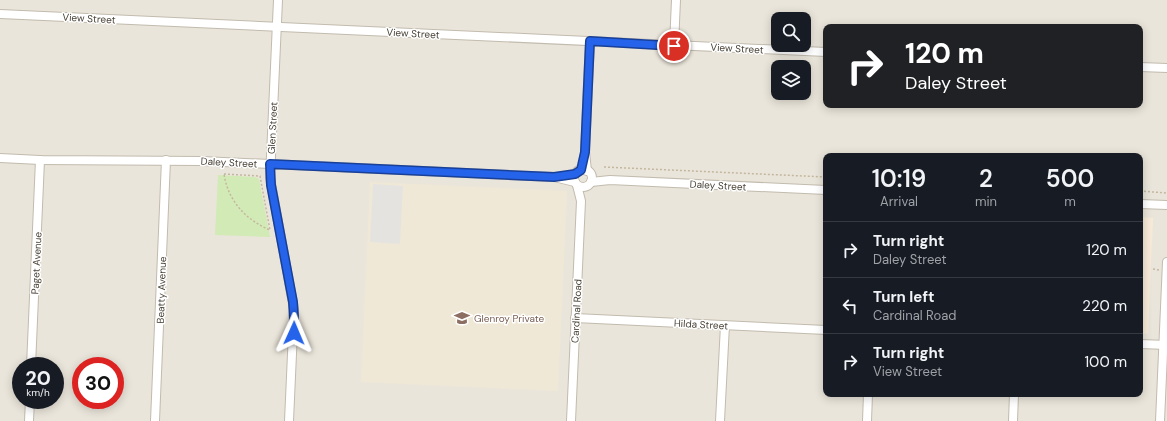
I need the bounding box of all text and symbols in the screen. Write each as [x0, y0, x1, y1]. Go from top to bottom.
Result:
street label: View Street [62, 11, 116, 26]
map controls [771, 12, 811, 100]
button: search [771, 12, 811, 52]
street label: View Street [386, 26, 440, 41]
pin [657, 29, 691, 63]
icon: arrive [663, 35, 685, 57]
text: 120 m [905, 35, 984, 72]
icon: right [839, 40, 891, 92]
street label: View Street [710, 41, 764, 56]
button: layers [771, 60, 811, 100]
text: Daley Street [905, 71, 1007, 95]
street label: Glen Street [265, 102, 280, 154]
street label: Daley Street [200, 155, 258, 170]
text: 10:19 [872, 163, 926, 194]
text: 2 [979, 163, 993, 194]
text: 500 [1046, 163, 1094, 194]
street label: Daley Street [689, 178, 747, 193]
text: Arrival [880, 193, 918, 210]
text: min [975, 193, 997, 210]
text: m [1064, 193, 1076, 210]
street label: Paget Avenue [28, 231, 45, 295]
text: Turn right [873, 231, 944, 251]
icon: right [839, 239, 861, 261]
text: 120 m [1086, 240, 1127, 260]
text: Daley Street [873, 251, 947, 268]
street label: Beatty Avenue [154, 256, 169, 324]
street label: Cardinal Road [568, 279, 585, 343]
text: Turn left [873, 287, 934, 307]
icon: left [839, 295, 861, 317]
text: 220 m [1082, 296, 1127, 316]
text: Cardinal Road [873, 307, 956, 324]
school or university icon: Glenroy Private [453, 309, 471, 327]
position arrow [273, 312, 315, 354]
place label: Glenroy Private [474, 312, 544, 325]
street label: Hilda Street [674, 317, 728, 332]
text: Turn right [873, 343, 944, 363]
icon: right [839, 351, 861, 373]
text: 100 m [1084, 352, 1127, 372]
speed limit sign: 30 [72, 357, 124, 409]
text: View Street [873, 363, 942, 380]
text: 20 [25, 365, 51, 391]
text: km/h [26, 386, 50, 399]

